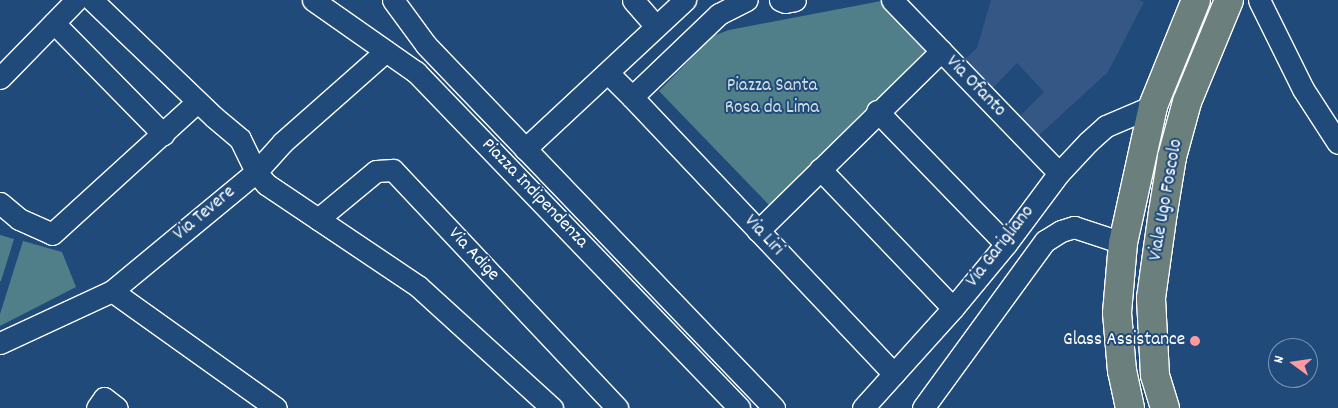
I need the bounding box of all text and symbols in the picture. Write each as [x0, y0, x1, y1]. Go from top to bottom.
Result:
street label: Via Ofanto [940, 52, 1010, 122]
park label: Piazza Santa Rosa da Lima [725, 76, 819, 120]
street label: Piazza Indipendenza [476, 134, 592, 254]
street label: Viale Ugo Foscolo [1145, 137, 1189, 263]
street label: Via Tevere [170, 182, 240, 246]
street label: Via Garigliano [962, 202, 1040, 292]
street label: Via Liri [738, 211, 788, 261]
street label: Via Adige [442, 223, 504, 287]
place label: Glass Assistance [1063, 330, 1185, 352]
marker: Glass Assistance [1189, 335, 1201, 347]
north arrow [1268, 338, 1318, 388]
text: N [1269, 354, 1290, 365]

